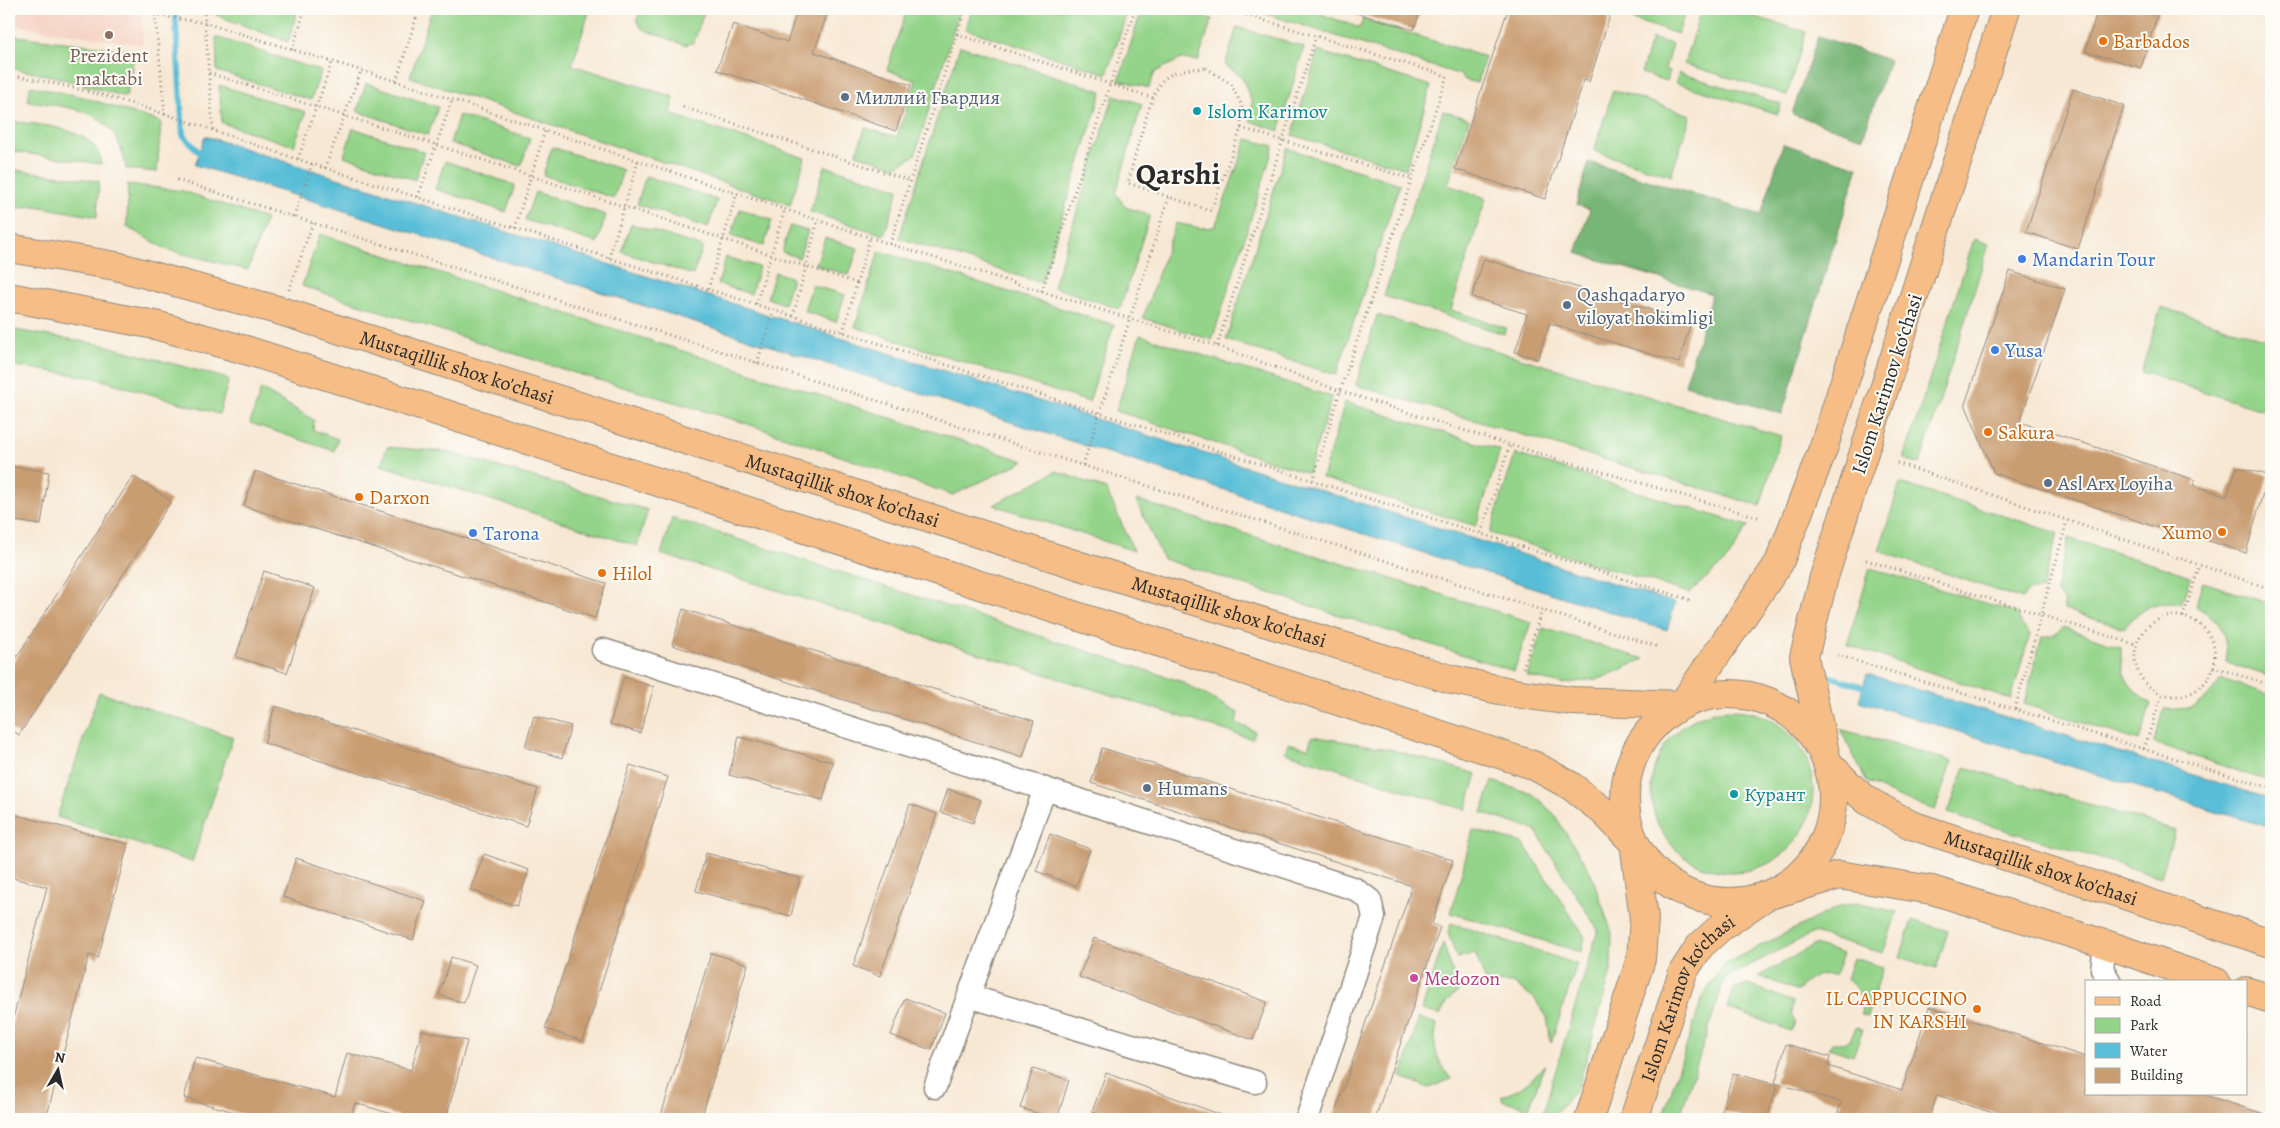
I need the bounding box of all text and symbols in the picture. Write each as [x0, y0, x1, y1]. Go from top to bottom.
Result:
place label: Barbados [2113, 28, 2190, 55]
marker: Prezident maktabi [103, 29, 115, 41]
marker: Barbados [2097, 35, 2109, 47]
place label: Prezident maktabi [69, 42, 149, 92]
place label: Миллий Гвардия [855, 84, 1000, 111]
marker: Миллий Гвардия [839, 91, 851, 103]
place label: Islom Karimov [1207, 98, 1329, 125]
marker: Islom Karimov [1191, 105, 1203, 117]
district label: Qarshi [1136, 154, 1220, 194]
place label: Mandarin Tour [2032, 246, 2156, 273]
marker: Mandarin Tour [2016, 253, 2028, 265]
place label: Qashqadaryo viloyat hokimligi [1576, 281, 1714, 331]
street label: Islom Karimov ko‘chasi [1845, 290, 1929, 478]
marker: Qashqadaryo viloyat hokimligi [1561, 299, 1573, 311]
street label: Mustaqillik shox ko'chasi [356, 323, 557, 411]
place label: Yusa [2004, 337, 2044, 364]
marker: Yusa [1989, 344, 2001, 356]
place label: Sakura [1998, 419, 2056, 446]
marker: Sakura [1982, 426, 1994, 438]
street label: Mustaqillik shox ko'chasi [742, 446, 943, 534]
place label: Asl Arx Loyiha [2057, 470, 2174, 497]
marker: Asl Arx Loyiha [2042, 477, 2054, 489]
place label: Darxon [369, 484, 430, 511]
marker: Darxon [353, 491, 365, 503]
place label: Xumo [2162, 519, 2212, 546]
place label: Tarona [483, 520, 541, 547]
marker: Xumo [2216, 526, 2228, 538]
marker: Tarona [467, 527, 479, 539]
place label: Hilol [612, 560, 652, 587]
marker: Hilol [596, 567, 608, 579]
street label: Mustaqillik shox ko'chasi [1128, 569, 1330, 654]
place label: Humans [1157, 775, 1228, 802]
place label: Курант [1744, 781, 1806, 808]
marker: Humans [1141, 782, 1153, 794]
marker: Курант [1728, 788, 1740, 800]
street label: Mustaqillik shox ko'chasi [1940, 823, 2141, 912]
street label: Islom Karimov ko‘chasi [1634, 908, 1740, 1086]
place label: Medozon [1424, 965, 1500, 992]
marker: Medozon [1408, 972, 1420, 984]
legend [2085, 980, 2248, 1096]
place label: IL CAPPUCCINO IN KARSHI [1826, 985, 1967, 1035]
text: Road [2130, 991, 2162, 1011]
marker: IL CAPPUCCINO IN KARSHI [1971, 1003, 1983, 1015]
text: Park [2130, 1015, 2159, 1035]
text: Water [2129, 1041, 2167, 1061]
north arrow [32, 1046, 82, 1096]
text: N [53, 1047, 66, 1068]
text: Building [2130, 1065, 2183, 1085]

